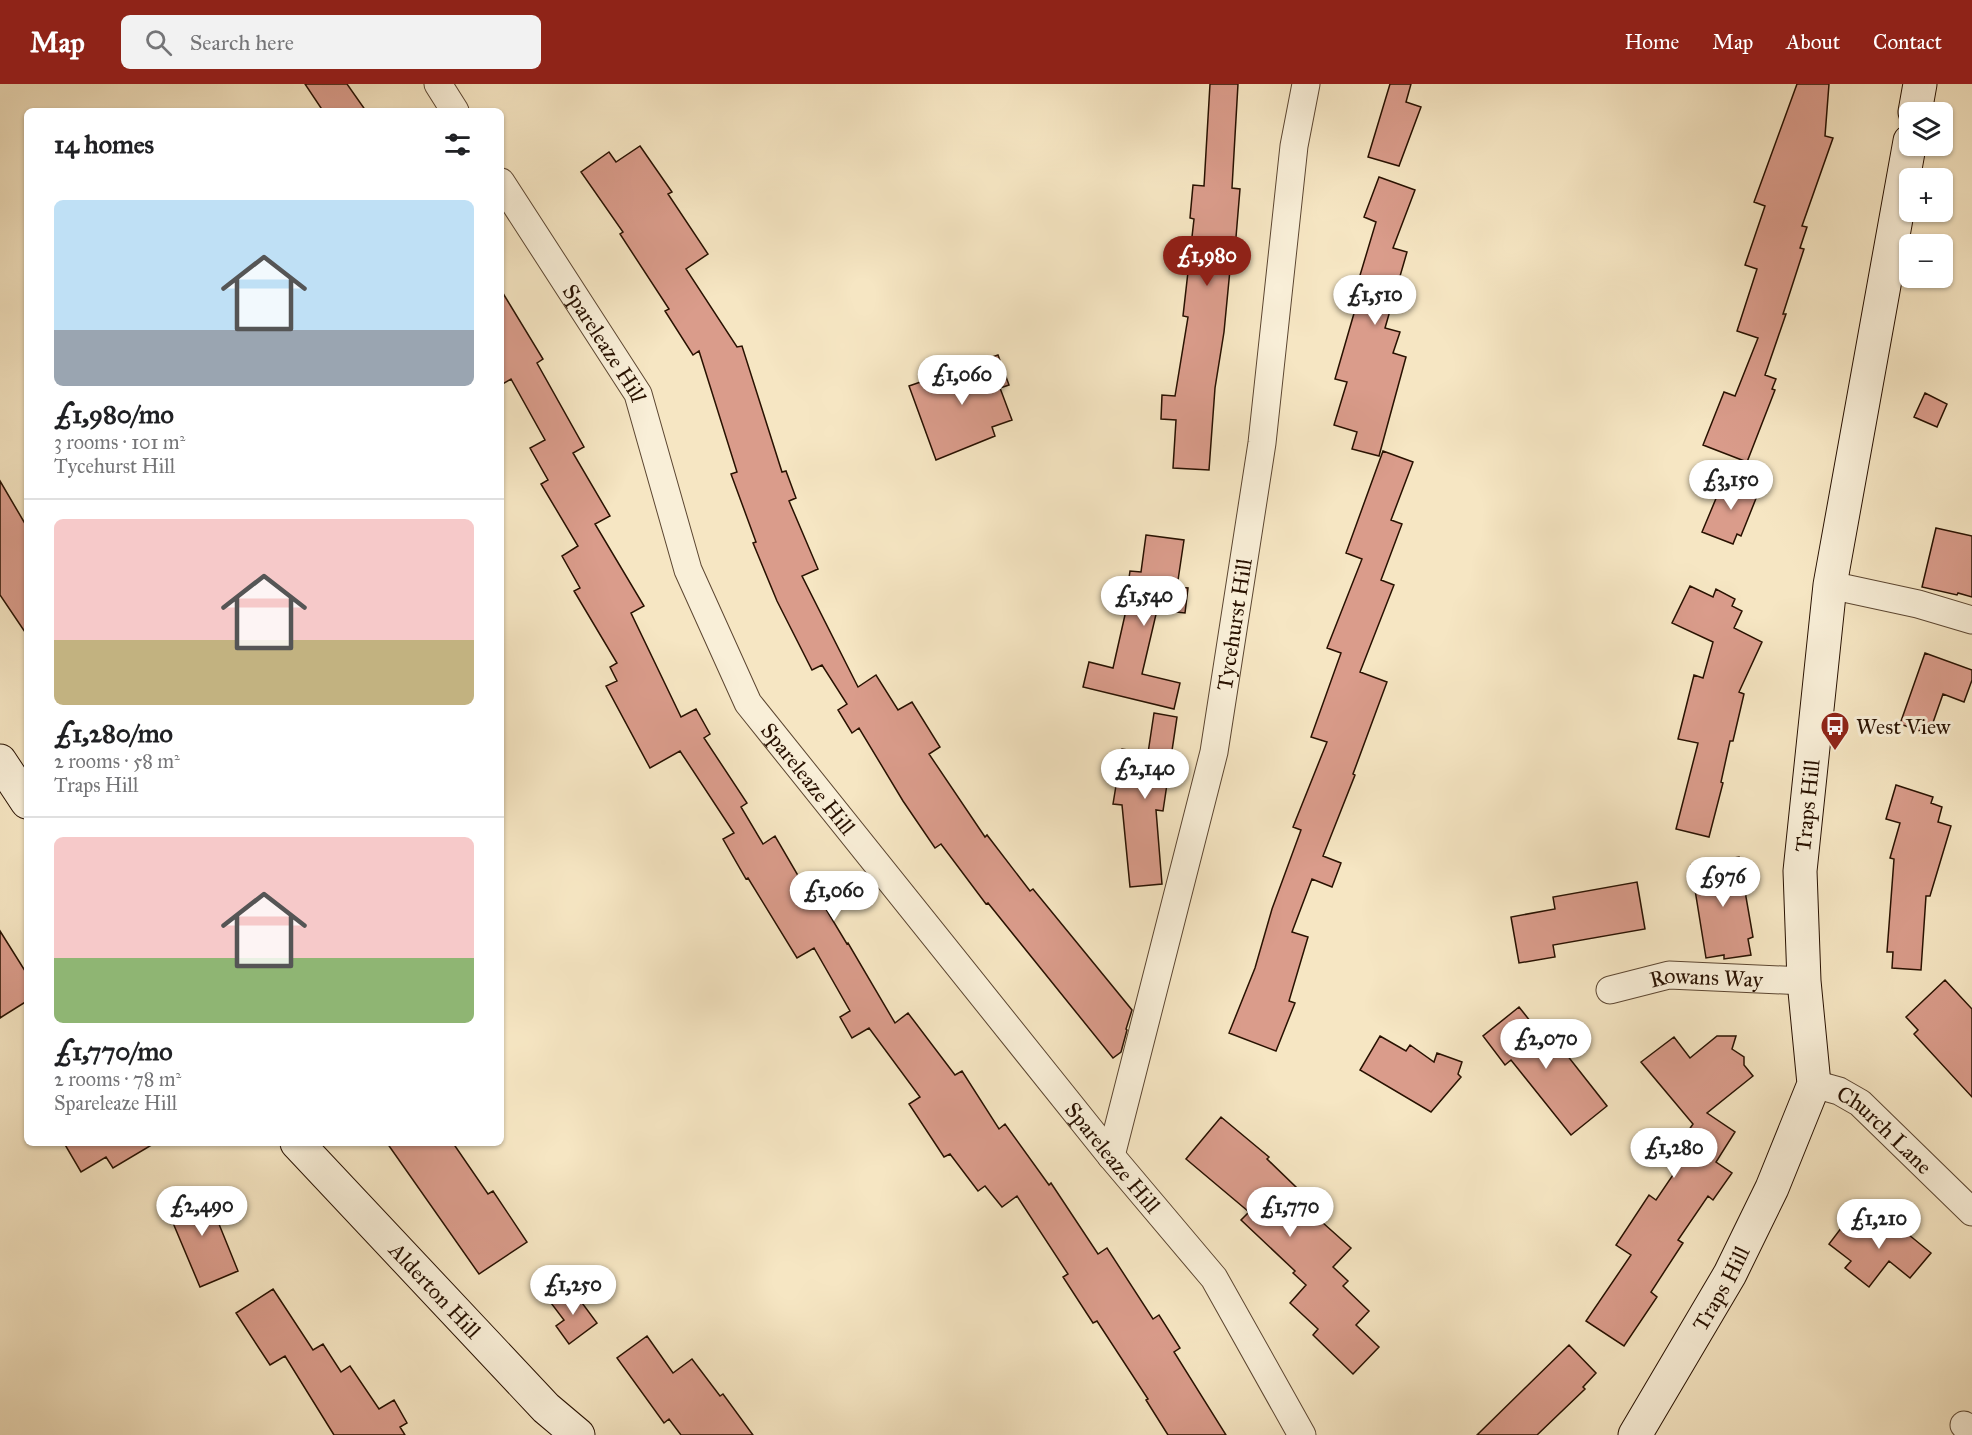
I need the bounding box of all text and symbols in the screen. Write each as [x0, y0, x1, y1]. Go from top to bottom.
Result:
search box [121, 15, 541, 69]
text: Map [30, 25, 85, 60]
icon: search [142, 26, 175, 59]
text: Search here [190, 29, 294, 56]
text: Home [1624, 29, 1679, 55]
text: Map [1712, 29, 1753, 55]
text: About [1786, 29, 1840, 55]
text: Contact [1873, 29, 1942, 55]
map controls [1899, 102, 1953, 288]
button: layers [1899, 102, 1953, 156]
text: 14 homes [54, 128, 154, 160]
icon: filters [441, 128, 474, 161]
button: + [1899, 168, 1953, 222]
button: − [1899, 234, 1953, 288]
pin: £1,980 [1158, 236, 1256, 287]
icon: home [210, 239, 318, 347]
text: £1,980 [1177, 243, 1237, 267]
pin: £1,510 [1326, 275, 1424, 326]
street label: Spareleaze Hill [557, 279, 653, 405]
text: £1,510 [1347, 282, 1403, 306]
pin: £1,060 [913, 355, 1011, 406]
text: £1,060 [932, 362, 992, 386]
text: £1,980/mo [54, 398, 174, 430]
text: 3 rooms · 101 m² [54, 430, 185, 454]
text: Tycehurst Hill [54, 454, 175, 478]
pin: £3,150 [1682, 460, 1780, 511]
text: £3,150 [1703, 467, 1759, 491]
street label: Tycehurst Hill [1211, 557, 1258, 692]
icon: home [210, 558, 318, 666]
pin: £1,540 [1095, 576, 1193, 627]
text: £1,540 [1115, 583, 1173, 607]
bus stop icon: West View [1819, 710, 1851, 752]
place label: West View [1856, 713, 1951, 740]
text: £1,280/mo [54, 717, 173, 749]
street label: Spareleaze Hill [755, 717, 861, 840]
text: 2 rooms · 58 m² [54, 749, 180, 773]
pin: £2,140 [1096, 749, 1194, 800]
text: £2,140 [1115, 756, 1175, 780]
street label: Traps Hill [1789, 758, 1826, 853]
text: Traps Hill [54, 773, 138, 797]
pin: £976 [1687, 857, 1759, 908]
text: £976 [1700, 864, 1746, 888]
pin: £1,060 [785, 871, 883, 922]
icon: home [210, 876, 318, 984]
text: £1,060 [804, 878, 864, 902]
street label: Rowans Way [1647, 962, 1764, 993]
pin: £2,070 [1497, 1019, 1595, 1070]
text: £2,070 [1514, 1026, 1578, 1050]
text: £1,770/mo [54, 1035, 173, 1067]
text: 2 rooms · 78 m² [54, 1067, 181, 1091]
street label: Church Lane [1832, 1080, 1938, 1180]
text: Spareleaze Hill [54, 1091, 177, 1115]
street label: Spareleaze Hill [1059, 1097, 1166, 1219]
pin: £1,280 [1625, 1128, 1723, 1179]
text: £1,280 [1644, 1135, 1704, 1159]
pin: £2,490 [153, 1186, 251, 1237]
pin: £1,770 [1241, 1187, 1339, 1238]
text: £2,490 [170, 1193, 234, 1217]
text: £1,770 [1261, 1194, 1319, 1218]
pin: £1,210 [1830, 1199, 1928, 1250]
text: £1,210 [1851, 1206, 1907, 1230]
street label: Alderton Hill [383, 1236, 487, 1344]
street label: Traps Hill [1687, 1242, 1756, 1336]
pin: £1,250 [524, 1265, 622, 1316]
text: £1,250 [544, 1272, 602, 1296]

